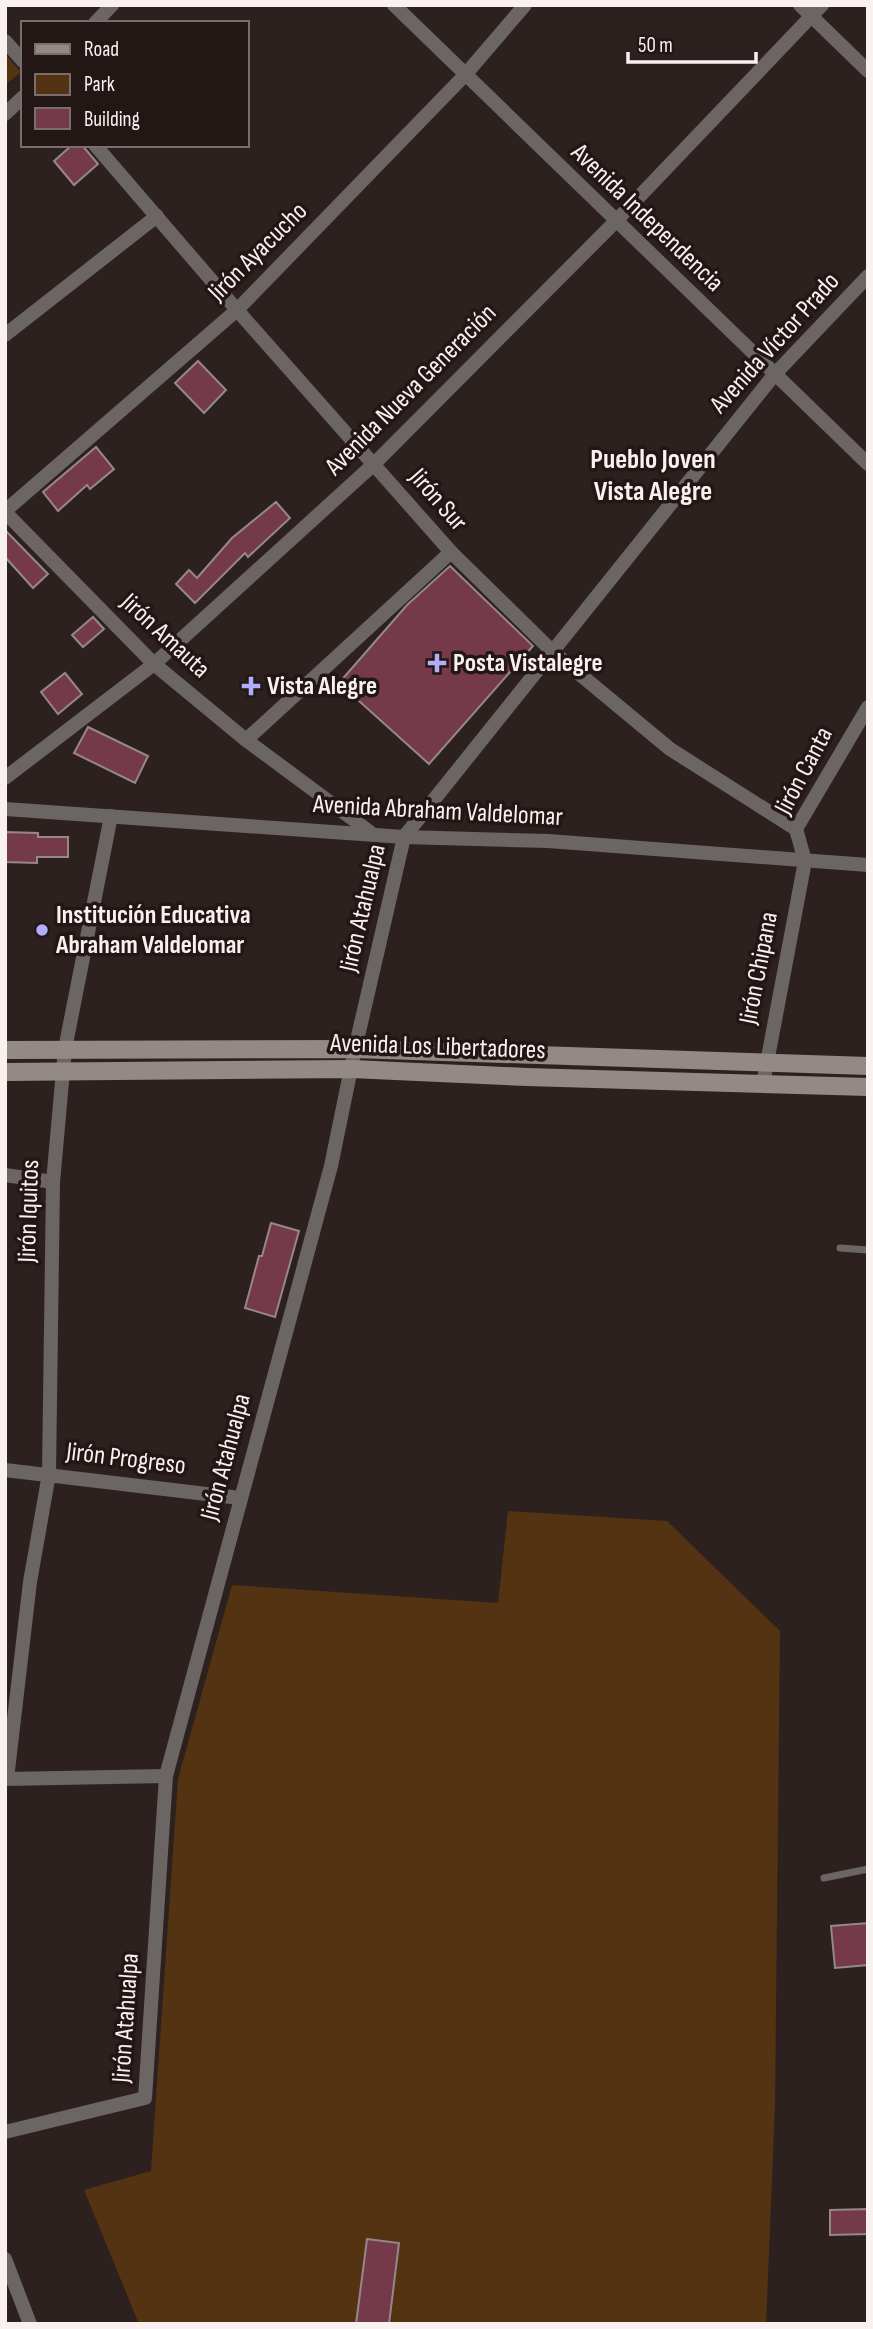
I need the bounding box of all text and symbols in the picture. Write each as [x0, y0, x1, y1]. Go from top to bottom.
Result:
legend [21, 21, 248, 147]
scale bar [628, 21, 756, 65]
text: 50 m [638, 33, 673, 58]
text: Road [84, 37, 119, 62]
text: Park [84, 72, 115, 97]
text: Building [84, 107, 140, 132]
street label: Avenida Independencia [564, 137, 730, 299]
street label: Jirón Ayacucho [201, 196, 314, 309]
street label: Avenida Víctor Prado [703, 266, 846, 420]
street label: Avenida Nueva Generación [318, 298, 503, 483]
district label: Pueblo Joven Vista Alegre [590, 443, 716, 508]
street label: Jirón Sur [402, 462, 474, 538]
street label: Jirón Amauta [113, 586, 216, 685]
place label: Posta Vistalegre [453, 648, 603, 679]
marker: Posta Vistalegre [427, 653, 447, 673]
place label: Vista Alegre [267, 671, 377, 702]
marker: Vista Alegre [241, 676, 261, 696]
street label: Jirón Canta [768, 722, 840, 821]
street label: Avenida Abraham Valdelomar [311, 789, 564, 833]
street label: Jirón Atahualpa [333, 841, 393, 976]
place label: Institución Educativa Abraham Valdelomar [55, 900, 251, 961]
street label: Jirón Chipana [733, 909, 785, 1028]
marker: Institución Educativa Abraham Valdelomar [34, 922, 50, 938]
street label: Avenida Los Libertadores [329, 1028, 546, 1066]
street label: Jirón Iquitos [12, 1159, 46, 1264]
street label: Jirón Atahualpa [194, 1390, 258, 1525]
street label: Jirón Progreso [64, 1436, 187, 1482]
street label: Jirón Atahualpa [106, 1952, 146, 2085]

